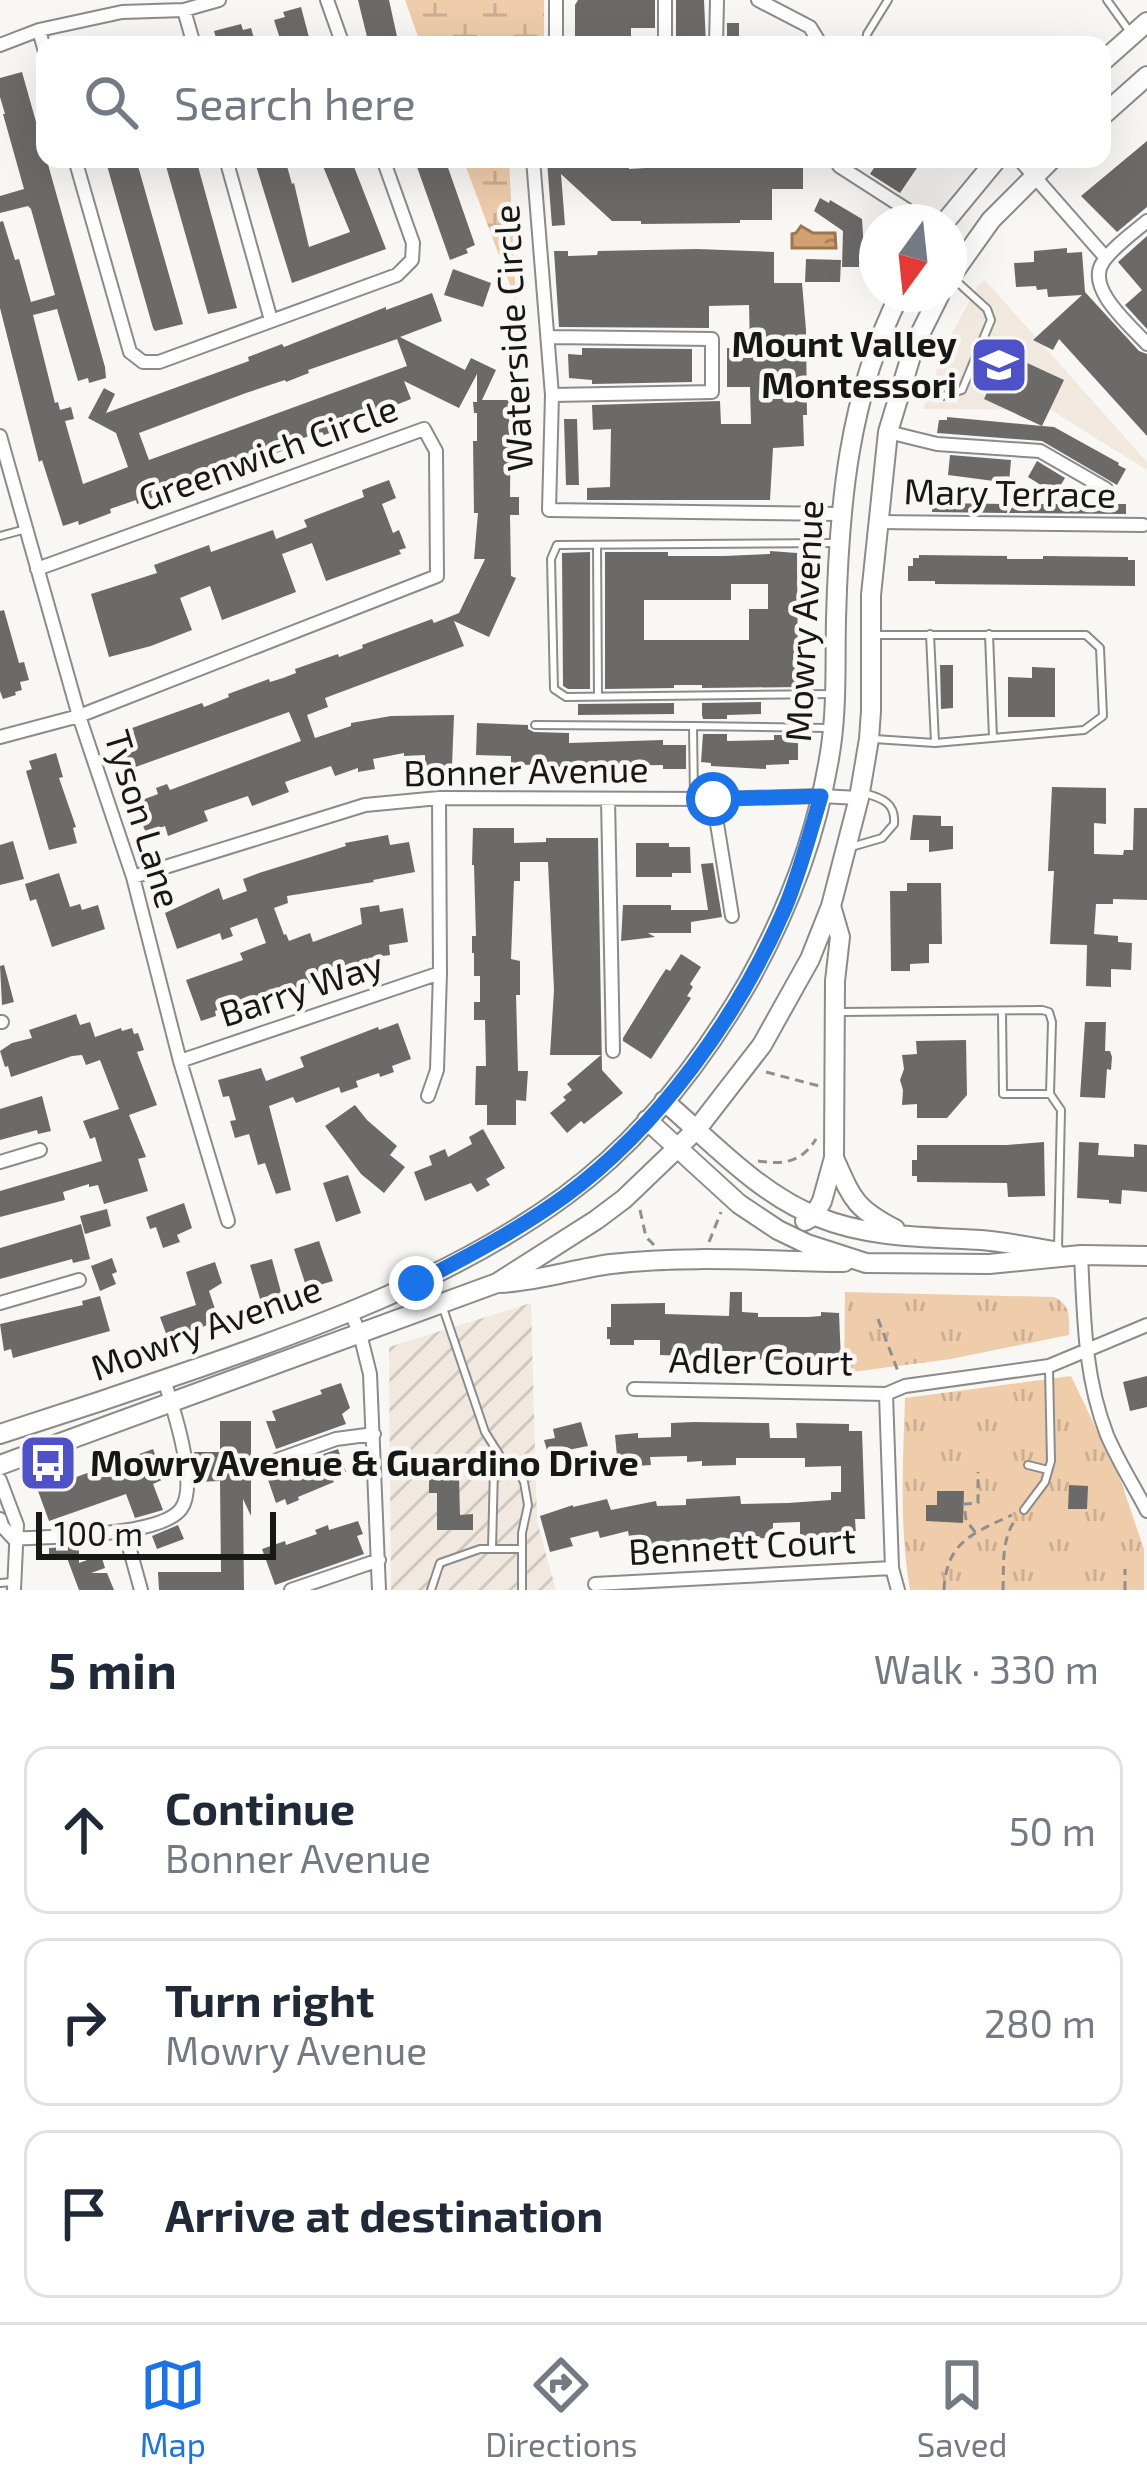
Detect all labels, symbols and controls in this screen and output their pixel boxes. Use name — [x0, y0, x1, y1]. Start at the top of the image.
search box — [36, 36, 1111, 168]
icon: search — [78, 69, 144, 135]
text: Search here — [174, 75, 416, 129]
street label: Waterside Circle — [483, 204, 540, 473]
north arrow — [859, 204, 967, 312]
place label: Mount Valley Montessori — [731, 321, 958, 405]
school or university icon: Mount Valley Montessori — [968, 334, 1030, 396]
street label: Greenwich Circle — [132, 385, 403, 518]
street label: Mary Terrace — [903, 468, 1117, 515]
street label: Mowry Avenue — [775, 499, 830, 743]
street label: Tyson Lane — [97, 724, 192, 913]
street label: Bonner Avenue — [403, 746, 649, 793]
route start — [686, 772, 740, 826]
street label: Barry Way — [213, 941, 388, 1034]
route end — [389, 1256, 443, 1310]
street label: Mowry Avenue — [84, 1265, 327, 1388]
street label: Adler Court — [668, 1336, 854, 1383]
bus stop icon: Mowry Avenue & Guardino Drive — [17, 1432, 79, 1494]
place label: Mowry Avenue & Guardino Drive — [90, 1440, 639, 1484]
scale bar — [36, 1506, 276, 1559]
text: 100 m — [54, 1513, 143, 1553]
street label: Bennett Court — [627, 1517, 857, 1572]
text: 5 min — [48, 1638, 177, 1699]
text: Walk · 330 m — [874, 1645, 1099, 1692]
text: Continue — [165, 1780, 355, 1834]
icon: ahead — [51, 1797, 117, 1863]
text: 50 m — [1009, 1807, 1096, 1854]
text: Bonner Avenue — [165, 1834, 431, 1881]
text: Turn right — [165, 1972, 374, 2026]
icon: right — [51, 1989, 117, 2055]
text: 280 m — [984, 1999, 1096, 2046]
text: Mowry Avenue — [165, 2026, 427, 2073]
icon: arrive — [51, 2181, 117, 2247]
text: Arrive at destination — [165, 2187, 603, 2241]
tab: Map — [140, 2352, 206, 2464]
tab: Directions — [485, 2352, 637, 2464]
tab: Saved — [917, 2352, 1007, 2464]

